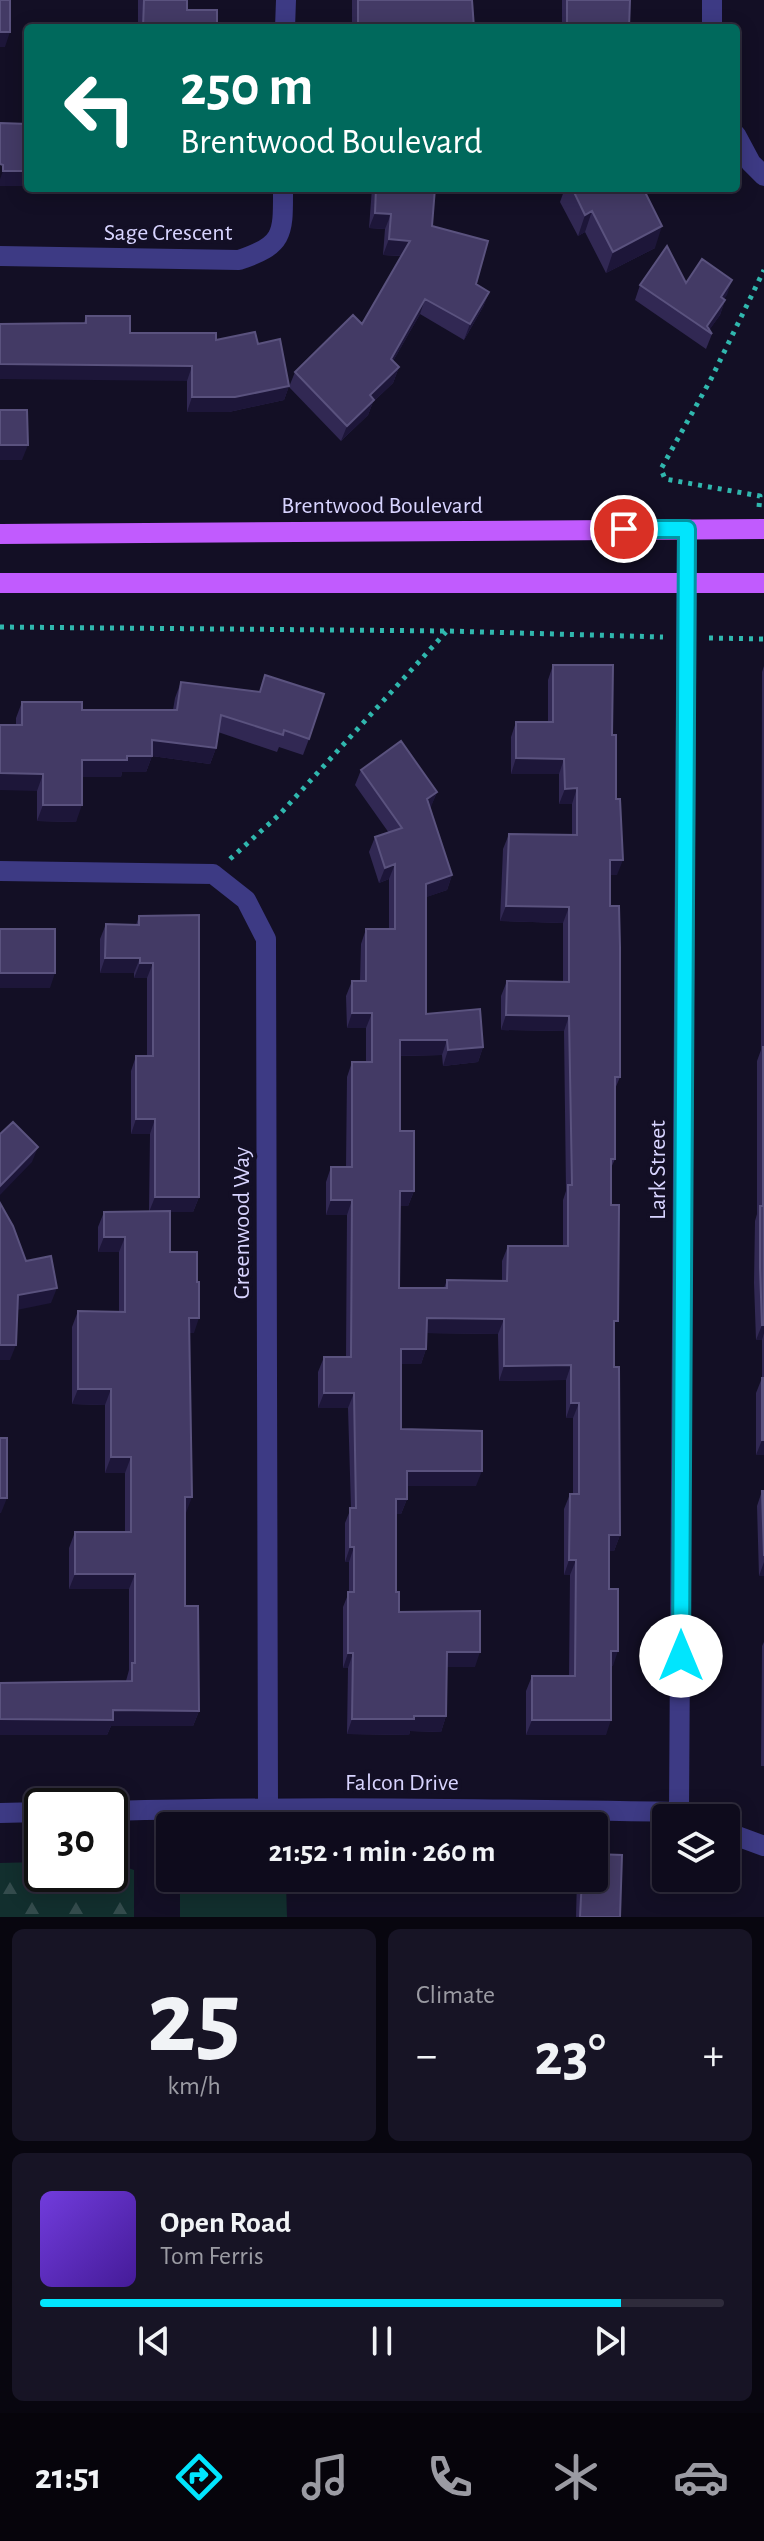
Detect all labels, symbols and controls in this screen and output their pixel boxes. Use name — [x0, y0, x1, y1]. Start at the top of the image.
icon: left — [48, 56, 152, 160]
text: 250 m — [180, 59, 313, 115]
text: Brentwood Boulevard — [180, 124, 483, 160]
street label: Sage Crescent — [104, 221, 233, 245]
street label: Brentwood Boulevard — [281, 494, 483, 518]
pin — [590, 495, 658, 563]
icon: arrive — [602, 507, 646, 551]
street label: Lark Street — [646, 1120, 670, 1220]
street label: Greenwood Way — [230, 1147, 254, 1299]
position arrow — [639, 1614, 723, 1698]
street label: Falcon Drive — [345, 1771, 459, 1795]
speed limit sign: 30 — [24, 1788, 128, 1892]
map controls — [652, 1804, 740, 1892]
button: layers — [652, 1804, 740, 1892]
text: 21:52 · 1 min · 260 m — [269, 1837, 495, 1867]
text: 25 — [147, 1967, 241, 2071]
text: Climate — [416, 1982, 495, 2008]
text: 23° — [534, 2026, 606, 2086]
text: − — [416, 2034, 437, 2078]
text: + — [703, 2034, 724, 2078]
text: km/h — [167, 2073, 221, 2099]
text: Open Road — [160, 2208, 291, 2238]
text: Tom Ferris — [160, 2243, 264, 2269]
icon: previous — [132, 2319, 176, 2363]
icon: pause — [360, 2319, 404, 2363]
icon: next — [588, 2319, 632, 2363]
icon: directions — [171, 2449, 227, 2505]
icon: music — [297, 2449, 353, 2505]
icon: phone — [422, 2449, 478, 2505]
icon: climate — [548, 2449, 604, 2505]
icon: car — [673, 2449, 729, 2505]
text: 21:51 — [35, 2459, 101, 2495]

